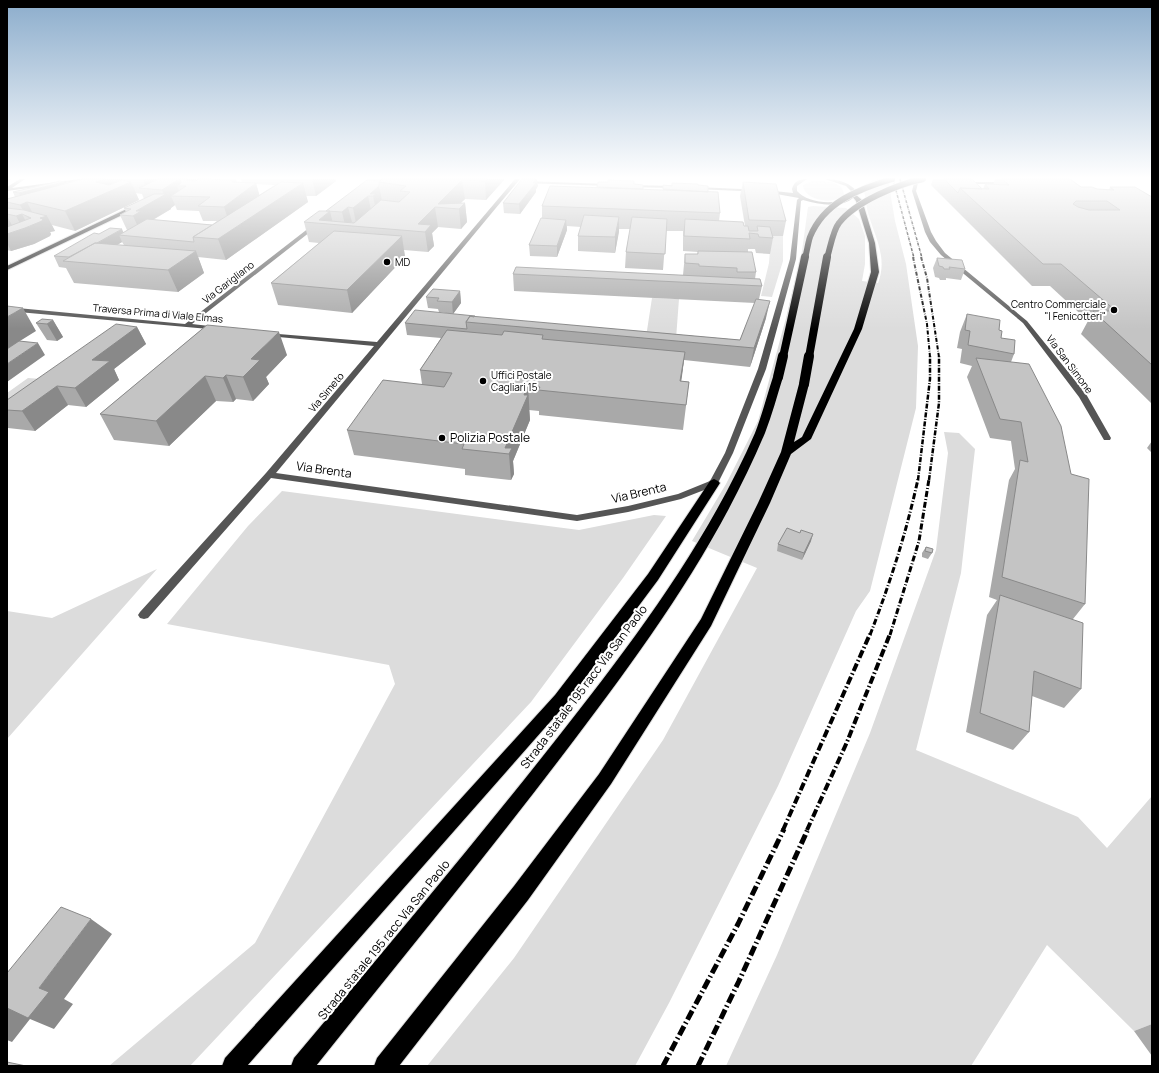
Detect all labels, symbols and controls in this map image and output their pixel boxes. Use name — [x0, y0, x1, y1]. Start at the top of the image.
place label: MD — [395, 255, 410, 269]
street label: Via Garigliano — [199, 257, 257, 307]
marker: MD — [382, 257, 392, 267]
place label: Centro Commerciale "I Fenicotteri" — [1011, 297, 1106, 323]
street label: Traversa Prima di Viale Elmas — [92, 300, 224, 326]
marker: Centro Commerciale "I Fenicotteri" — [1109, 305, 1119, 315]
street label: Via San Simone — [1043, 332, 1097, 396]
place label: Uffici Postale Cagliari 15 — [491, 368, 552, 394]
street label: Via Simeto — [305, 369, 347, 415]
marker: Uffici Postale Cagliari 15 — [478, 376, 488, 386]
place label: Polizia Postale — [450, 429, 530, 446]
marker: Polizia Postale — [437, 433, 447, 443]
street label: Via Brenta — [295, 457, 353, 482]
street label: Via Brenta — [610, 478, 668, 507]
street label: Strada statale 195 racc Via San Paolo — [516, 601, 651, 772]
street label: Strada statale 195 racc Via San Paolo — [314, 856, 454, 1023]

